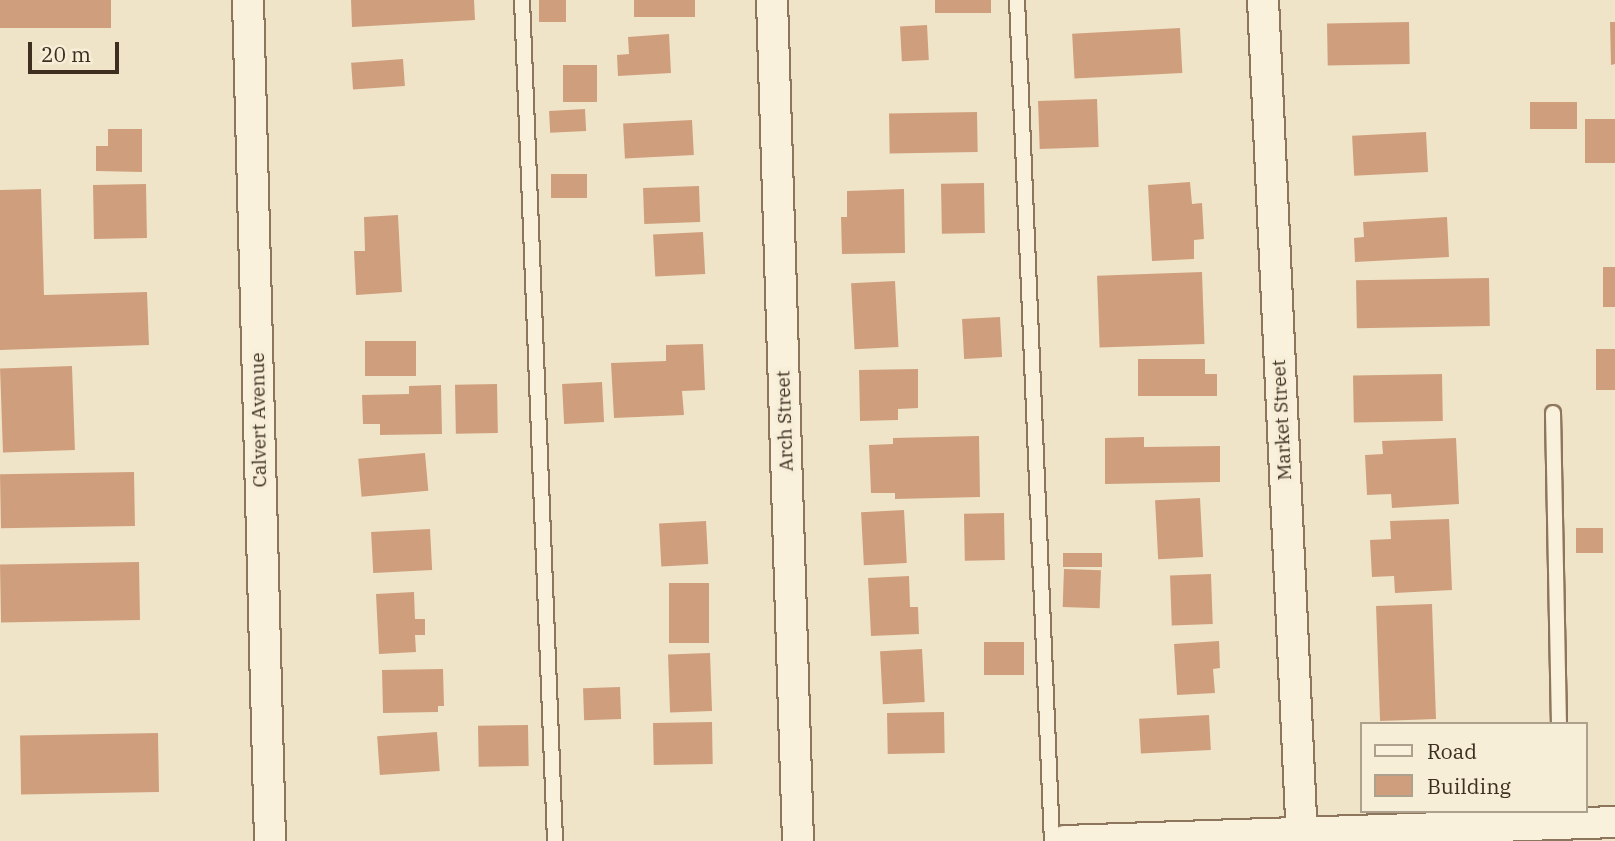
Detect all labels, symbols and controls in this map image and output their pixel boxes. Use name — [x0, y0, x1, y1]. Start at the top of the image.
scale bar — [32, 28, 122, 72]
text: 20 m — [41, 40, 91, 68]
street label: Calvert Avenue — [246, 352, 272, 488]
street label: Market Street — [1267, 359, 1297, 481]
street label: Arch Street — [772, 370, 798, 472]
legend — [1360, 722, 1587, 813]
text: Road — [1427, 737, 1477, 765]
text: Building — [1427, 772, 1511, 800]

